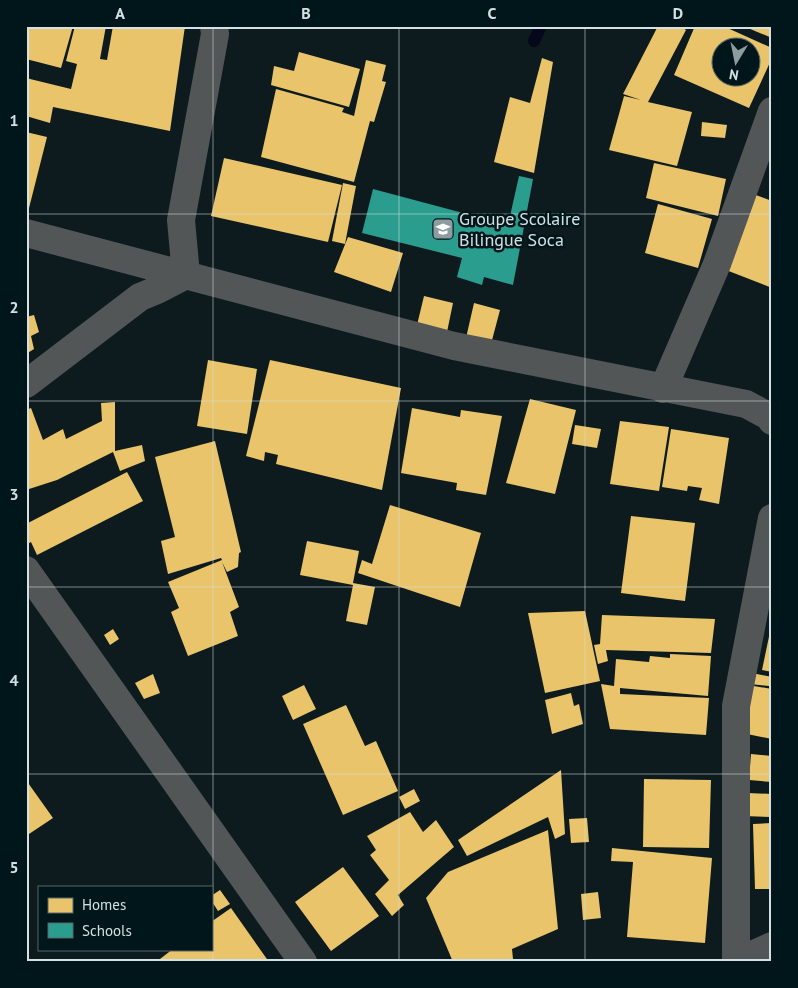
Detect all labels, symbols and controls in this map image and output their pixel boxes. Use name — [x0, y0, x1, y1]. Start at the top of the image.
text: A — [115, 3, 125, 23]
text: B — [301, 3, 311, 23]
text: C — [488, 3, 497, 23]
text: D — [673, 3, 683, 23]
north arrow — [710, 38, 760, 88]
text: N — [728, 65, 740, 84]
text: 1 — [9, 110, 19, 130]
place label: Groupe Scolaire Bilingue Soca — [459, 207, 580, 251]
school or university icon: Groupe Scolaire Bilingue Soca — [431, 217, 455, 241]
text: 2 — [9, 297, 19, 317]
text: 3 — [9, 484, 19, 504]
text: 4 — [9, 670, 19, 690]
text: 5 — [9, 857, 19, 877]
legend — [38, 886, 212, 950]
text: Homes — [82, 895, 126, 914]
text: Schools — [82, 921, 132, 940]

